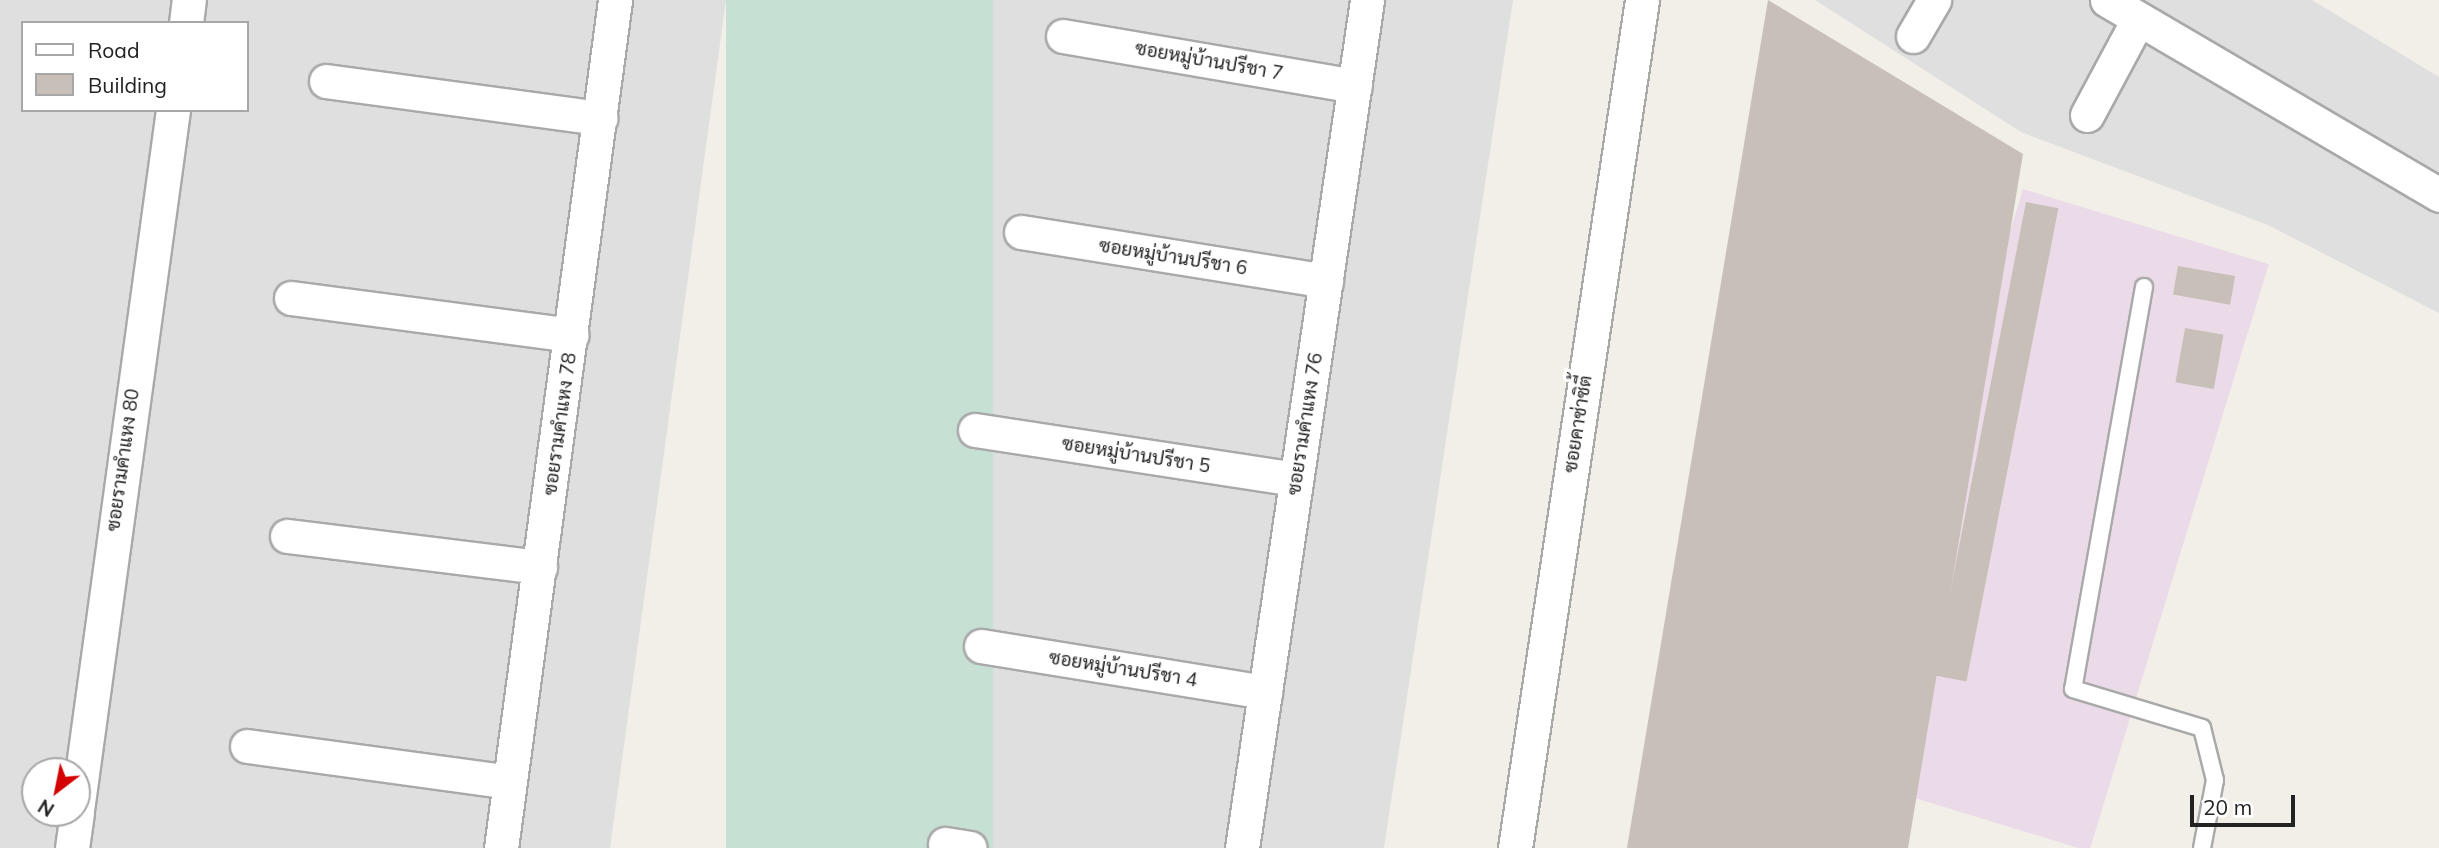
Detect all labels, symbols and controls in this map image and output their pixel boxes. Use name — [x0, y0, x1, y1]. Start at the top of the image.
legend — [21, 21, 248, 112]
text: Road — [88, 37, 139, 63]
street label: ซอยหมู่บ้านปรีชา 7 — [1133, 37, 1285, 85]
text: Building — [88, 72, 167, 98]
street label: ซอยหมู่บ้านปรีชา 6 — [1097, 234, 1249, 280]
street label: ซอยรามคำแหง 78 — [539, 351, 581, 497]
street label: ซอยรามคำแหง 76 — [1282, 351, 1328, 497]
street label: ซอยคาซ่าซิตี้ — [1559, 374, 1597, 474]
street label: ซอยรามคำแหง 80 — [102, 387, 144, 533]
street label: ซอยหมู่บ้านปรีชา 5 — [1060, 432, 1212, 478]
street label: ซอยหมู่บ้านปรีชา 4 — [1047, 646, 1199, 692]
north arrow — [21, 757, 91, 827]
scale bar — [2194, 782, 2299, 826]
text: N — [33, 794, 58, 822]
text: 20 m — [2203, 794, 2252, 820]

